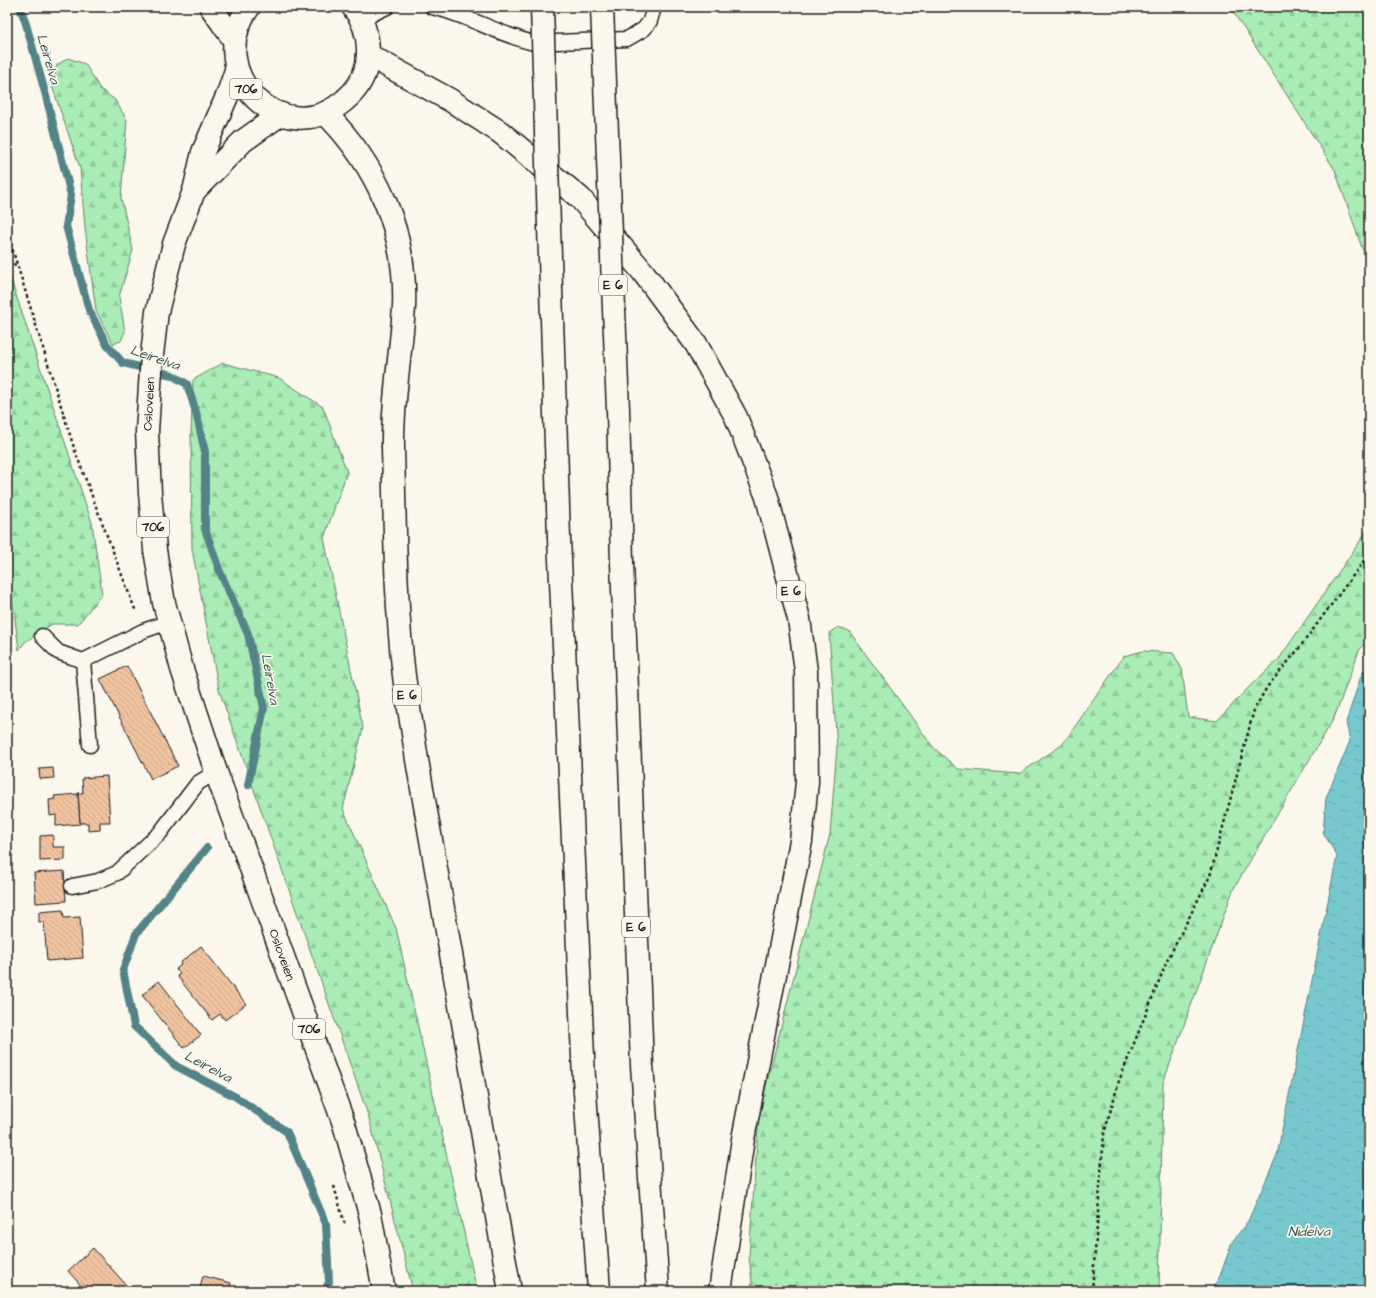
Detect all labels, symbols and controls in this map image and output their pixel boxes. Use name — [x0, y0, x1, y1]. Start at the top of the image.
water label: Leirelva — [31, 32, 65, 87]
road number: 706 — [230, 79, 262, 99]
road number: E 6 — [599, 275, 627, 295]
water label: Leirelva — [128, 340, 183, 376]
street label: Osloveien — [139, 376, 159, 431]
road number: 706 — [137, 517, 169, 537]
road number: E 6 — [777, 581, 805, 601]
water label: Leirelva — [256, 652, 284, 707]
road number: E 6 — [393, 685, 421, 705]
road number: E 6 — [622, 917, 650, 937]
street label: Osloveien — [264, 927, 300, 984]
road number: 706 — [293, 1019, 325, 1039]
water label: Leirelva — [181, 1046, 236, 1088]
water label: Nidelva — [1288, 1222, 1331, 1242]

